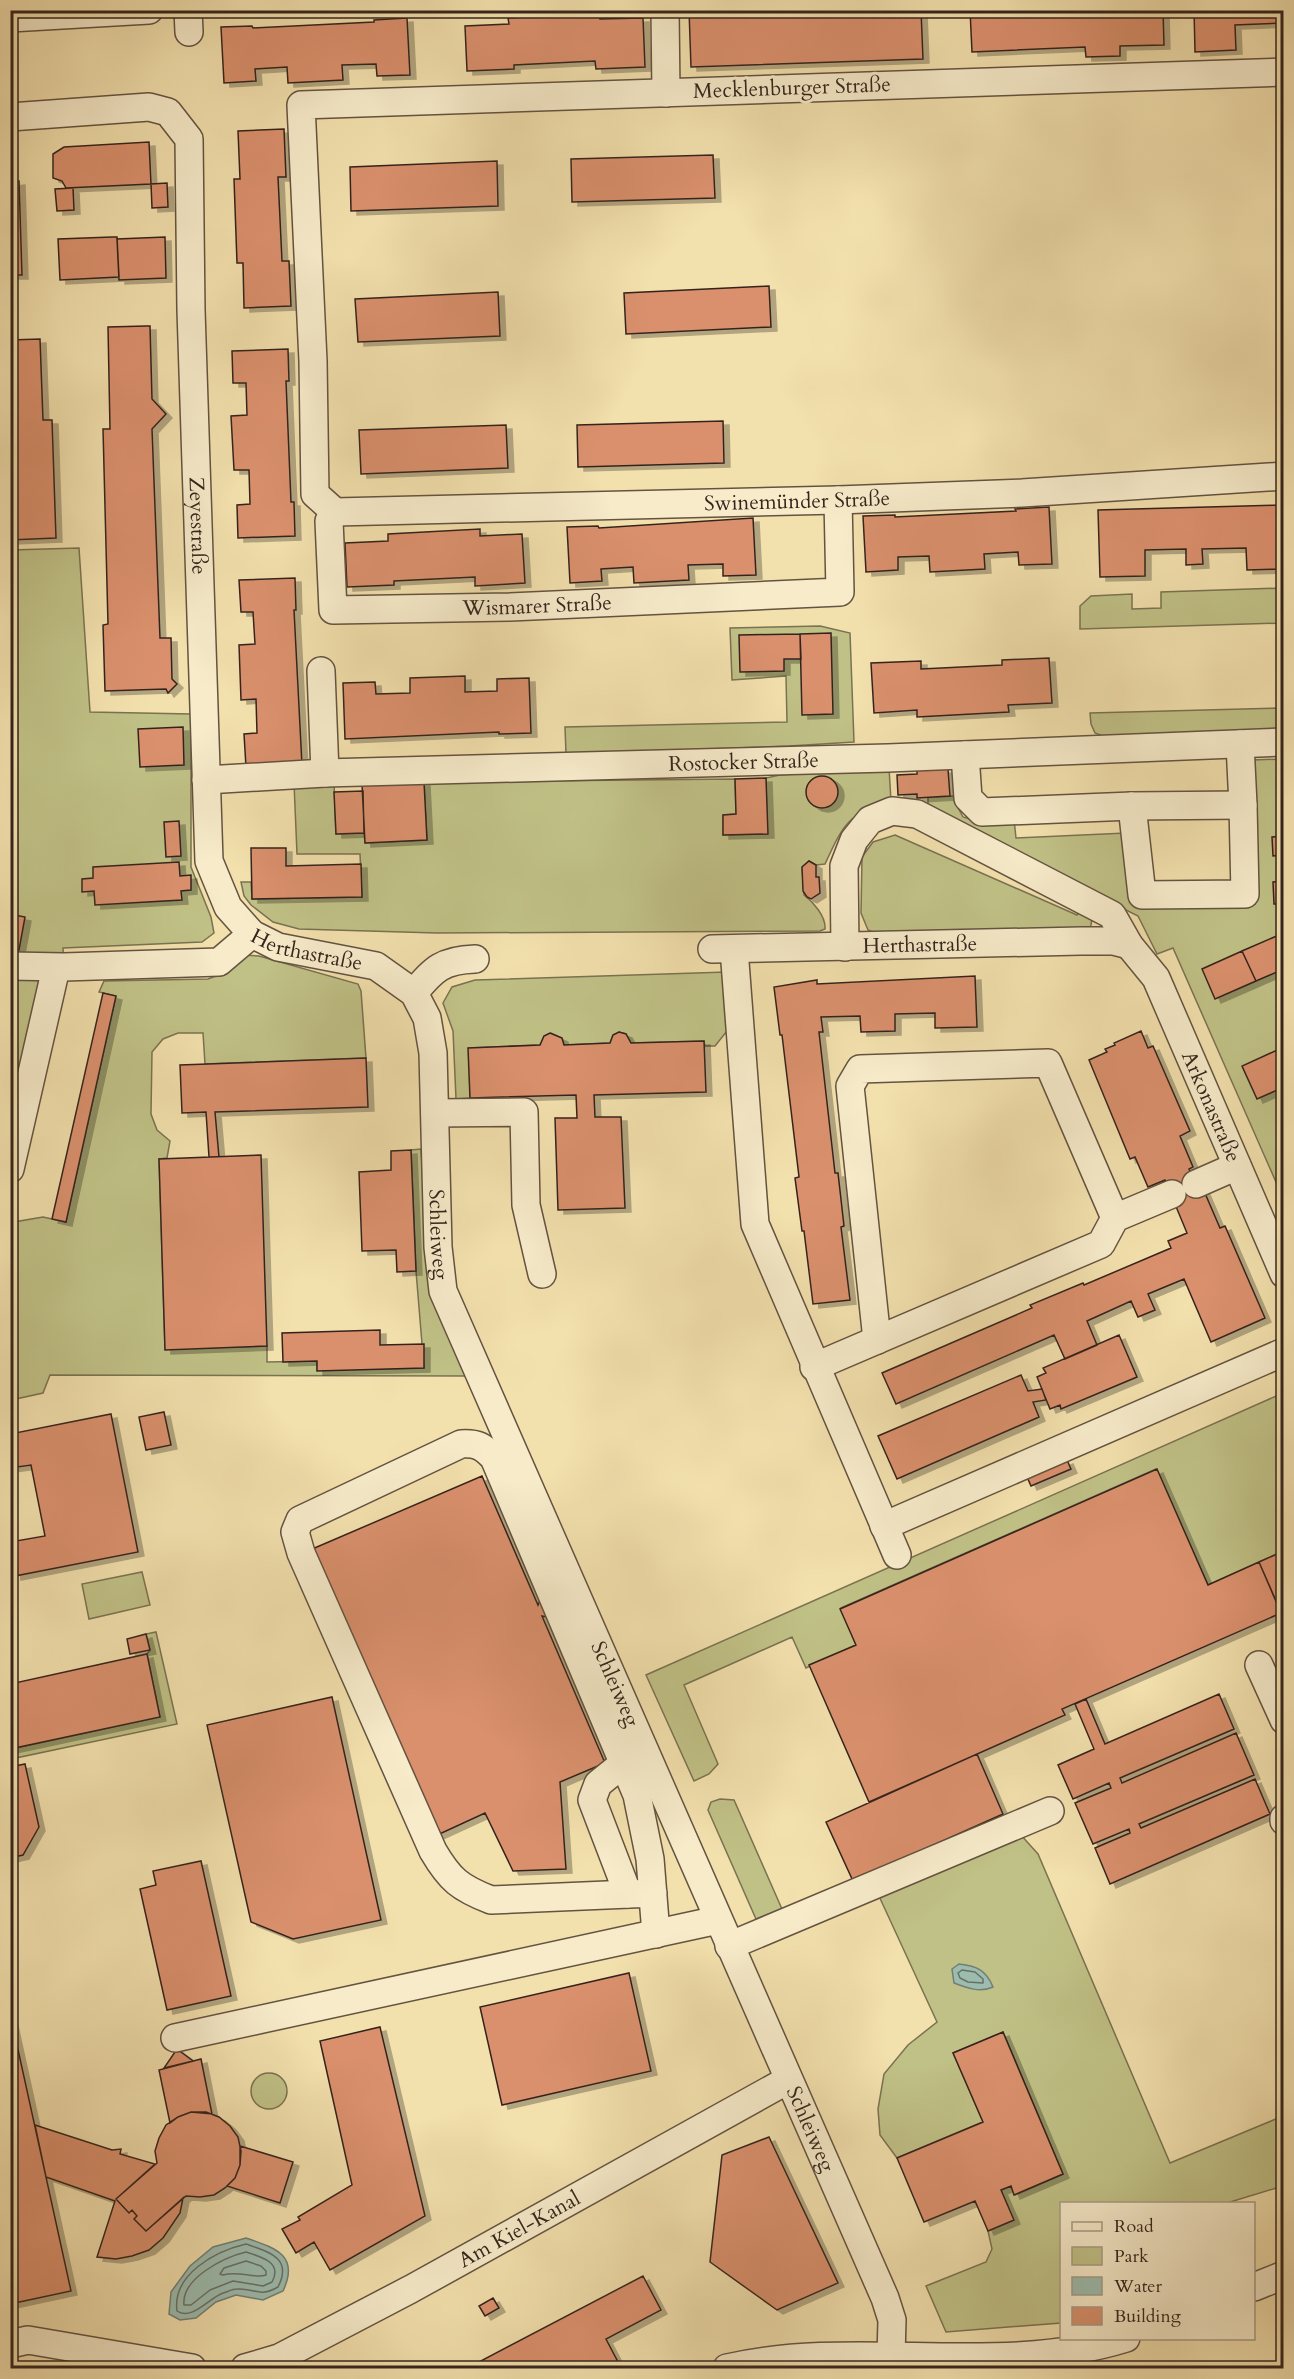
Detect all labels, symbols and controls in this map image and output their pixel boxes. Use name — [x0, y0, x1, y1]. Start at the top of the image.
street label: Mecklenburger Straße — [693, 70, 891, 106]
street label: Zeyestraße — [182, 476, 214, 575]
street label: Swinemünder Straße — [704, 484, 891, 518]
street label: Wismarer Straße — [461, 588, 612, 622]
street label: Rostocker Straße — [668, 745, 819, 778]
street label: Herthastraße — [246, 921, 365, 978]
street label: Herthastraße — [862, 929, 978, 960]
street label: Arkonastraße — [1175, 1046, 1248, 1167]
street label: Schleiweg — [422, 1189, 456, 1281]
street label: Schleiweg — [584, 1637, 647, 1731]
street label: Schleiweg — [779, 2082, 842, 2176]
street label: Am Kiel-Kanal — [453, 2184, 585, 2275]
legend — [1060, 2202, 1255, 2340]
text: Road — [1114, 2214, 1154, 2239]
text: Park — [1114, 2244, 1149, 2269]
text: Water — [1113, 2274, 1163, 2299]
text: Building — [1114, 2304, 1182, 2329]

